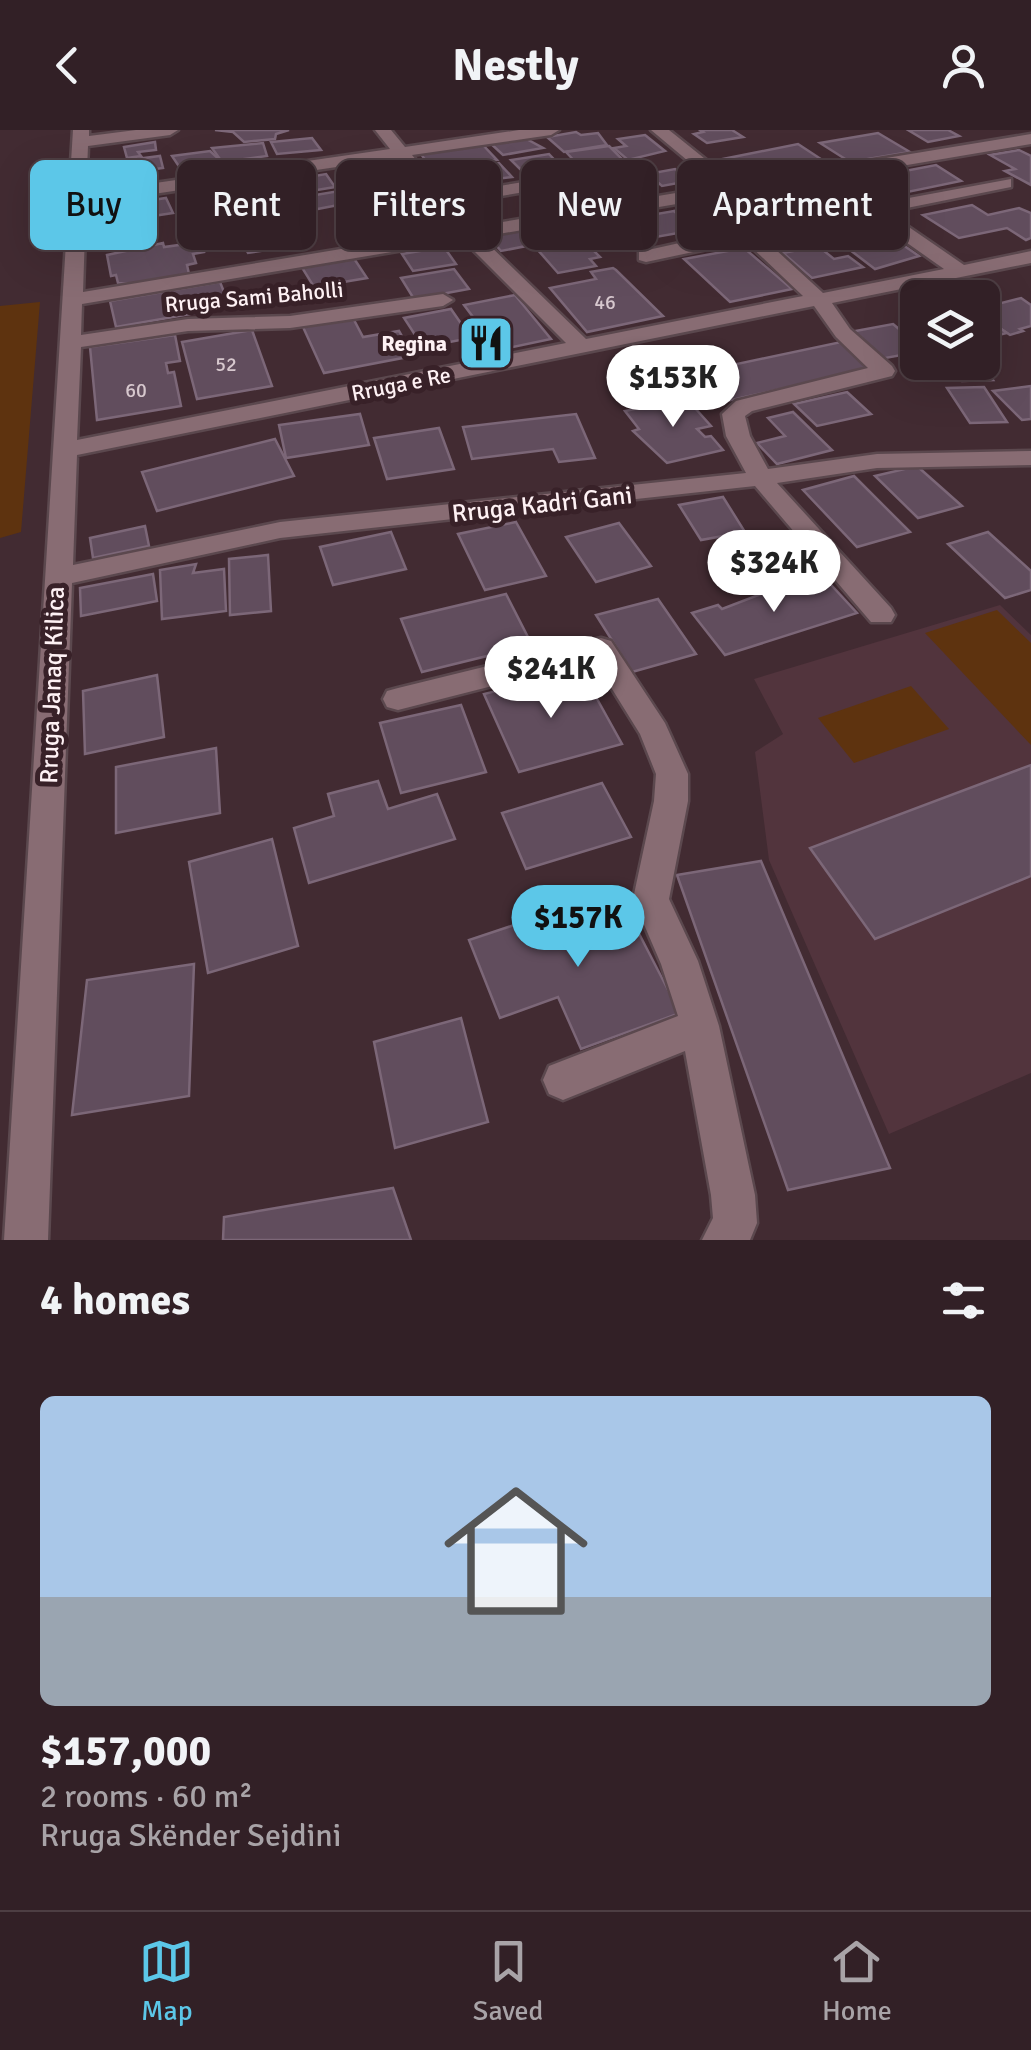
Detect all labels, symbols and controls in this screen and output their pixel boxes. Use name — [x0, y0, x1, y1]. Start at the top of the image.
icon: back — [40, 38, 95, 93]
text: Nestly — [452, 38, 579, 93]
icon: person — [936, 38, 991, 93]
chip: Buy — [30, 160, 157, 250]
chip: Rent — [177, 160, 316, 250]
chip: Filters — [336, 160, 501, 250]
chip: New — [521, 160, 657, 250]
chip: Apartment — [677, 160, 908, 250]
street label: Rruga Sami Baholli — [164, 276, 344, 318]
map controls — [900, 280, 1000, 380]
button: layers — [900, 280, 1000, 380]
house number: 46 — [594, 290, 616, 315]
restaurant icon: Regina — [456, 313, 516, 373]
place label: Regina — [381, 330, 447, 357]
pin: $153K — [603, 345, 743, 430]
house number: 52 — [215, 352, 237, 377]
text: $153K — [629, 358, 717, 397]
street label: Rruga e Re — [349, 361, 453, 407]
house number: 60 — [125, 378, 147, 403]
street label: Rruga Kadri Gani — [450, 479, 634, 529]
pin: $324K — [704, 530, 844, 615]
text: $324K — [730, 543, 818, 582]
street label: Rruga Janaq Kilica — [33, 586, 71, 784]
pin: $241K — [481, 636, 621, 721]
text: $241K — [507, 649, 595, 688]
pin: $157K — [508, 885, 648, 970]
text: $157K — [534, 898, 622, 937]
icon: filters — [936, 1273, 991, 1328]
text: 4 homes — [40, 1275, 190, 1326]
icon: home — [426, 1461, 606, 1641]
text: $157,000 — [40, 1726, 211, 1777]
text: 2 rooms · 60 m² — [40, 1777, 253, 1816]
text: Rruga Skënder Sejdini — [40, 1816, 341, 1855]
tab: Map — [139, 1934, 194, 2028]
tab: Saved — [473, 1934, 543, 2028]
tab: Home — [822, 1934, 892, 2028]

